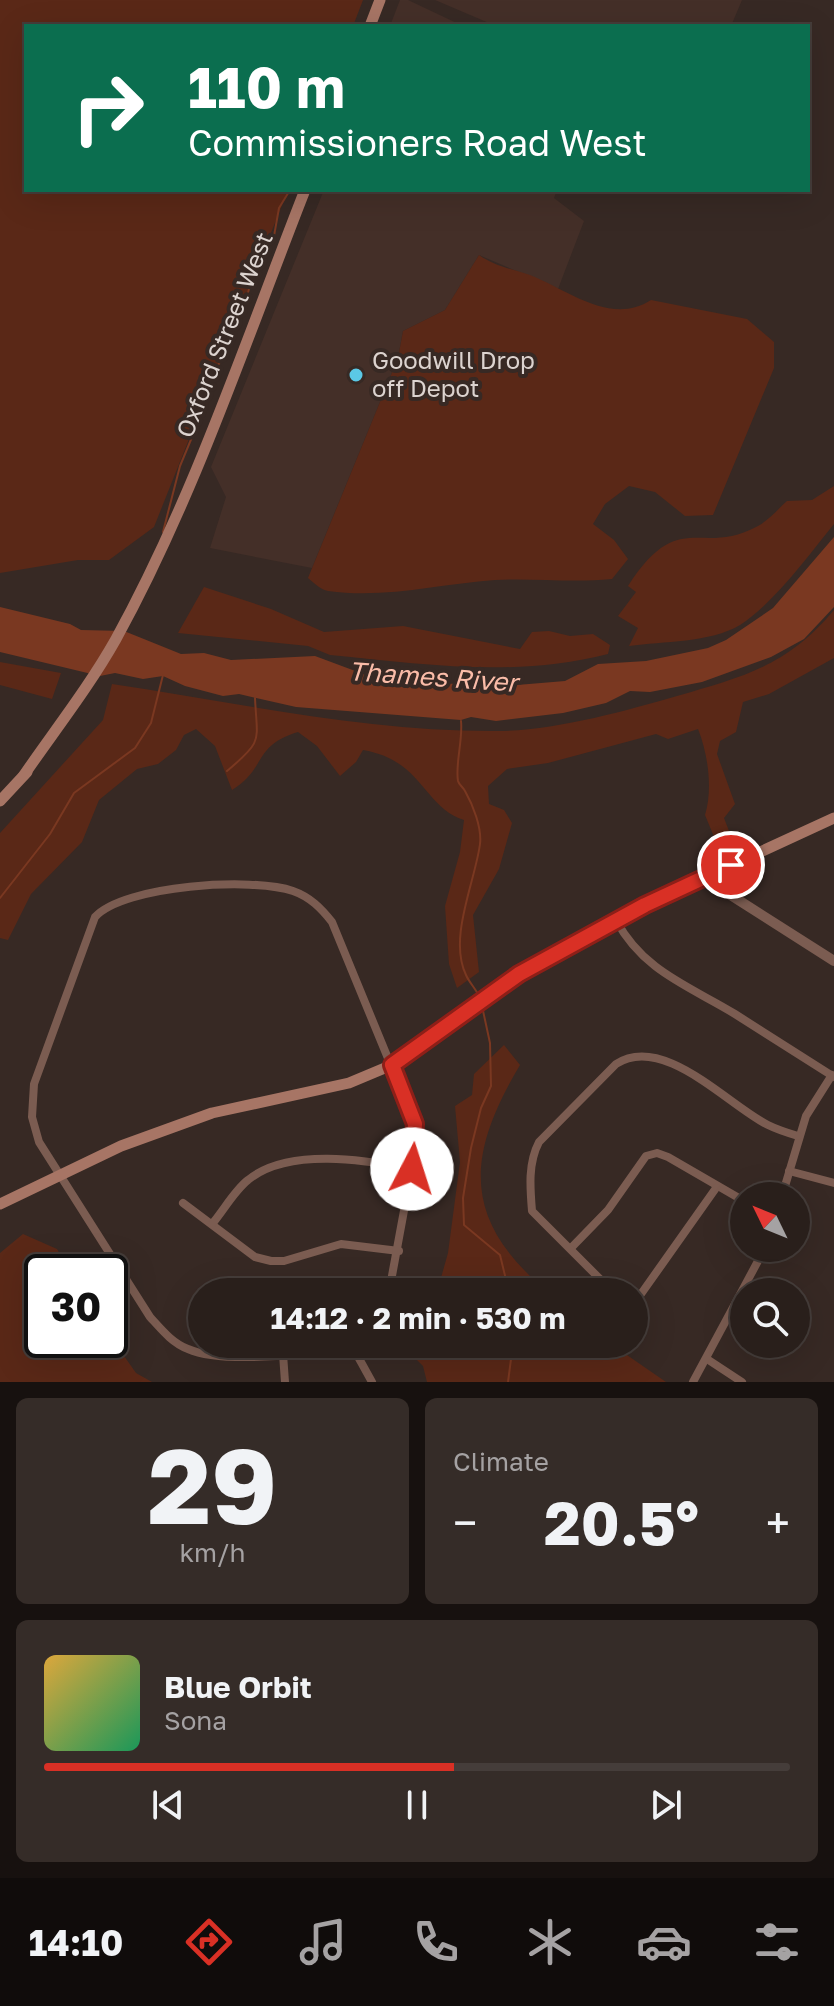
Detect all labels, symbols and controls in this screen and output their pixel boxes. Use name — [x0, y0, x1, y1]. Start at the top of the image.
text: 110 m — [188, 53, 345, 120]
icon: right — [56, 56, 160, 160]
text: Commissioners Road West — [188, 121, 647, 164]
street label: Oxford Street West — [169, 228, 278, 441]
place label: Goodwill Drop off Depot — [372, 345, 535, 402]
marker: Goodwill Drop off Depot — [347, 366, 365, 384]
water label: Thames River — [348, 655, 522, 698]
pin — [697, 831, 765, 899]
icon: arrive — [709, 843, 753, 887]
position arrow — [370, 1127, 454, 1211]
north arrow — [730, 1182, 810, 1262]
map controls — [730, 1182, 810, 1358]
speed limit sign: 30 — [24, 1254, 128, 1358]
button: search — [730, 1278, 810, 1358]
text: 14:12 · 2 min · 530 m — [270, 1300, 566, 1336]
text: 29 — [148, 1422, 277, 1547]
text: Climate — [453, 1446, 549, 1477]
text: 20.5° — [544, 1486, 699, 1558]
text: − — [453, 1496, 477, 1549]
text: + — [766, 1496, 790, 1549]
text: km/h — [179, 1537, 246, 1568]
text: Blue Orbit — [164, 1669, 312, 1705]
text: Sona — [164, 1705, 227, 1736]
icon: previous — [146, 1783, 190, 1827]
icon: pause — [395, 1783, 439, 1827]
icon: next — [644, 1783, 688, 1827]
icon: directions — [181, 1914, 237, 1970]
icon: music — [295, 1914, 351, 1970]
icon: phone — [408, 1914, 464, 1970]
icon: climate — [522, 1914, 578, 1970]
icon: car — [636, 1914, 692, 1970]
icon: filters — [749, 1914, 805, 1970]
text: 14:10 — [29, 1921, 123, 1964]

